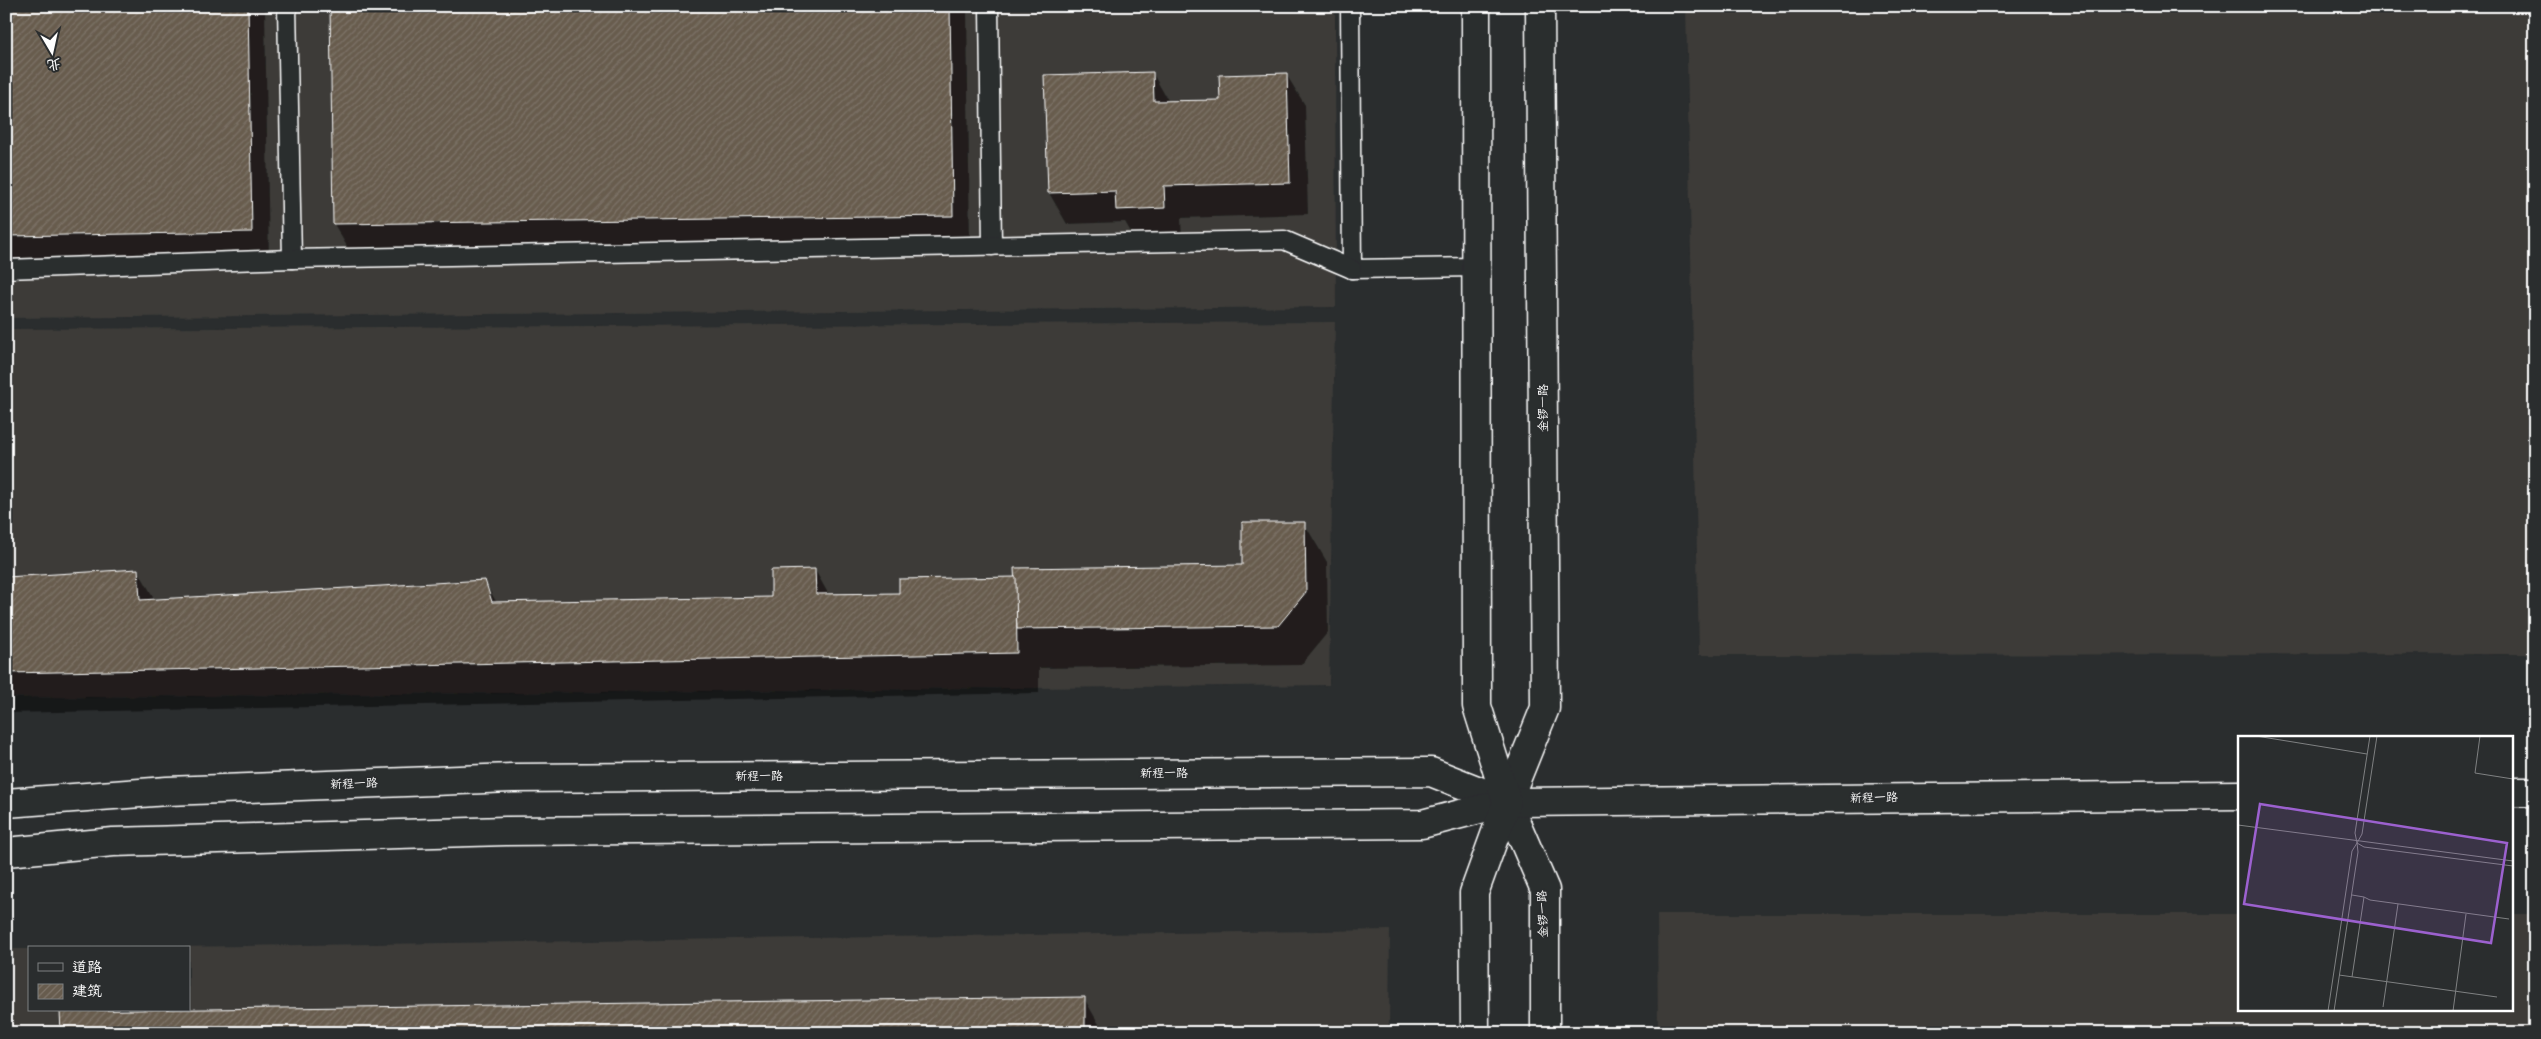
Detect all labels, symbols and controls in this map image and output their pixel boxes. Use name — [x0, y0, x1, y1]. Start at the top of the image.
north arrow — [28, 28, 78, 78]
text: 北 — [46, 55, 62, 74]
street label: 金锣一路 — [1536, 384, 1551, 432]
inset map — [2238, 736, 2514, 1012]
street label: 新程一路 — [1140, 766, 1188, 781]
street label: 新程一路 — [735, 769, 783, 784]
street label: 新程一路 — [330, 776, 378, 792]
street label: 新程一路 — [1850, 790, 1898, 806]
street label: 金锣一路 — [1535, 890, 1551, 938]
legend — [28, 946, 190, 1012]
text: 道路 — [72, 958, 102, 977]
text: 建筑 — [72, 982, 102, 1001]

